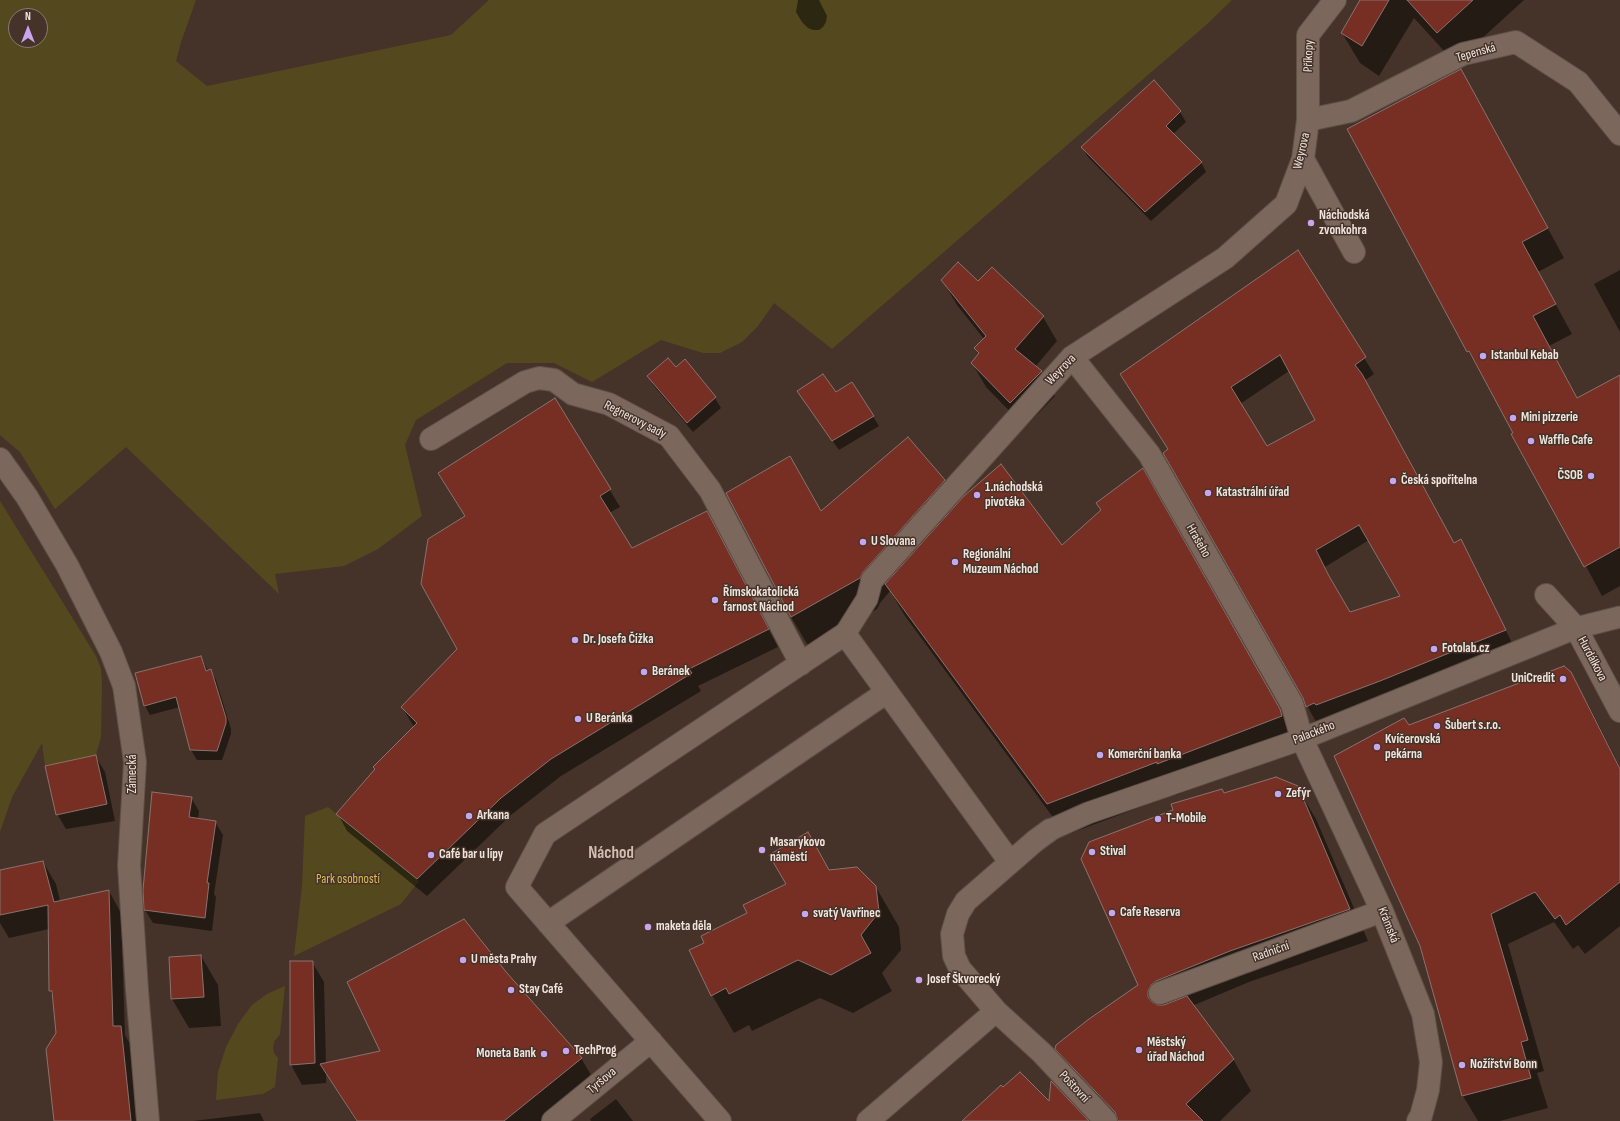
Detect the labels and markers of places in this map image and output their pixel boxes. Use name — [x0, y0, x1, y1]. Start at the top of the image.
place label: Náchodská zvonkohra — [1319, 208, 1370, 239]
marker: Náchodská zvonkohra — [1306, 218, 1316, 228]
place label: Istanbul Kebab — [1491, 348, 1559, 364]
marker: Istanbul Kebab — [1478, 351, 1488, 361]
place label: Mini pizzerie — [1521, 410, 1578, 426]
marker: Mini pizzerie — [1508, 413, 1518, 423]
place label: Waffle Cafe — [1539, 433, 1593, 449]
marker: Waffle Cafe — [1526, 436, 1536, 446]
place label: ČSOB — [1558, 468, 1583, 484]
marker: ČSOB — [1586, 471, 1596, 481]
place label: Česká spořitelna — [1401, 473, 1477, 489]
marker: Česká spořitelna — [1388, 476, 1398, 486]
place label: 1.náchodská pivotéka — [985, 480, 1043, 511]
place label: Katastrální úřad — [1216, 485, 1289, 501]
marker: Katastrální úřad — [1203, 488, 1213, 498]
marker: 1.náchodská pivotéka — [972, 490, 982, 500]
place label: U Slovana — [871, 534, 916, 550]
marker: U Slovana — [858, 537, 868, 547]
place label: Regionální Muzeum Náchod — [963, 547, 1038, 578]
marker: Regionální Muzeum Náchod — [950, 557, 960, 567]
place label: Římskokatolická farnost Náchod — [723, 585, 799, 616]
marker: Římskokatolická farnost Náchod — [710, 595, 720, 605]
place label: Dr. Josefa Čížka — [583, 632, 653, 648]
marker: Dr. Josefa Čížka — [570, 635, 580, 645]
place label: Fotolab.cz — [1442, 641, 1489, 657]
marker: Fotolab.cz — [1429, 644, 1439, 654]
place label: Beránek — [652, 664, 690, 680]
marker: Beránek — [639, 667, 649, 677]
place label: UniCredit — [1511, 671, 1555, 687]
marker: UniCredit — [1558, 674, 1568, 684]
place label: U Beránka — [586, 711, 632, 727]
marker: U Beránka — [573, 714, 583, 724]
place label: Šubert s.r.o. — [1445, 718, 1501, 734]
marker: Šubert s.r.o. — [1432, 721, 1442, 731]
place label: Kvíčerovská pekárna — [1385, 732, 1441, 763]
marker: Kvíčerovská pekárna — [1372, 742, 1382, 752]
place label: Komerční banka — [1108, 747, 1181, 763]
marker: Komerční banka — [1095, 750, 1105, 760]
place label: Zefýr — [1286, 786, 1311, 802]
marker: Zefýr — [1273, 789, 1283, 799]
place label: Arkana — [477, 808, 509, 824]
marker: Arkana — [464, 811, 474, 821]
place label: T-Mobile — [1166, 811, 1206, 827]
marker: T-Mobile — [1153, 814, 1163, 824]
place label: Masarykovo náměstí — [770, 835, 825, 866]
place label: Stival — [1100, 844, 1126, 860]
marker: Masarykovo náměstí — [757, 845, 767, 855]
place label: Café bar u lípy — [439, 847, 503, 863]
marker: Stival — [1087, 847, 1097, 857]
marker: Café bar u lípy — [426, 850, 436, 860]
place label: Cafe Reserva — [1120, 905, 1180, 921]
place label: svatý Vavřinec — [813, 906, 880, 922]
marker: Cafe Reserva — [1107, 908, 1117, 918]
marker: svatý Vavřinec — [800, 909, 810, 919]
place label: maketa děla — [656, 919, 712, 935]
marker: maketa děla — [643, 922, 653, 932]
place label: U města Prahy — [471, 952, 537, 968]
marker: U města Prahy — [458, 955, 468, 965]
place label: Josef Škvorecký — [927, 972, 1000, 988]
marker: Josef Škvorecký — [914, 975, 924, 985]
place label: Stay Café — [519, 982, 563, 998]
marker: Stay Café — [506, 985, 516, 995]
place label: Městský úřad Náchod — [1147, 1035, 1204, 1066]
place label: TechProg — [574, 1043, 617, 1059]
marker: Městský úřad Náchod — [1134, 1045, 1144, 1055]
place label: Moneta Bank — [476, 1046, 536, 1062]
marker: TechProg — [561, 1046, 571, 1056]
marker: Moneta Bank — [539, 1049, 549, 1059]
place label: Nožířství Bonn — [1470, 1057, 1537, 1073]
marker: Nožířství Bonn — [1457, 1060, 1467, 1070]

